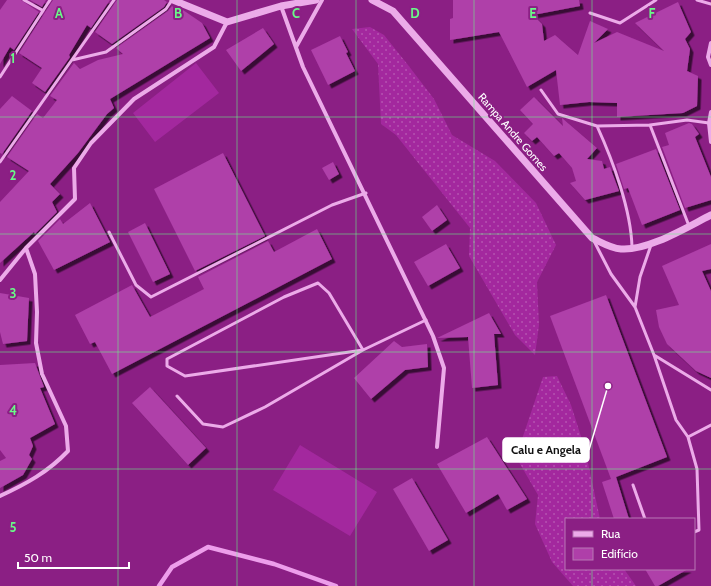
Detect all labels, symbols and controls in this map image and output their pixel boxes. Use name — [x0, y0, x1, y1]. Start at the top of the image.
text: A — [55, 5, 64, 21]
text: B — [174, 5, 182, 21]
text: C — [292, 5, 300, 21]
text: D — [410, 5, 420, 21]
text: E — [529, 5, 537, 21]
text: F — [649, 5, 656, 21]
text: 1 — [11, 50, 15, 66]
street label: Rampa Andre Gomes — [475, 90, 551, 174]
text: 2 — [10, 167, 17, 183]
text: 3 — [9, 285, 17, 301]
text: 4 — [9, 402, 17, 418]
callout: Calu e Angela — [503, 438, 589, 462]
text: Calu e Angela — [511, 442, 581, 457]
legend — [565, 518, 695, 570]
text: 5 — [10, 519, 17, 535]
text: Rua — [601, 526, 620, 541]
scale bar — [18, 544, 129, 570]
text: Edifício — [601, 546, 638, 561]
text: 50 m — [24, 550, 52, 565]

